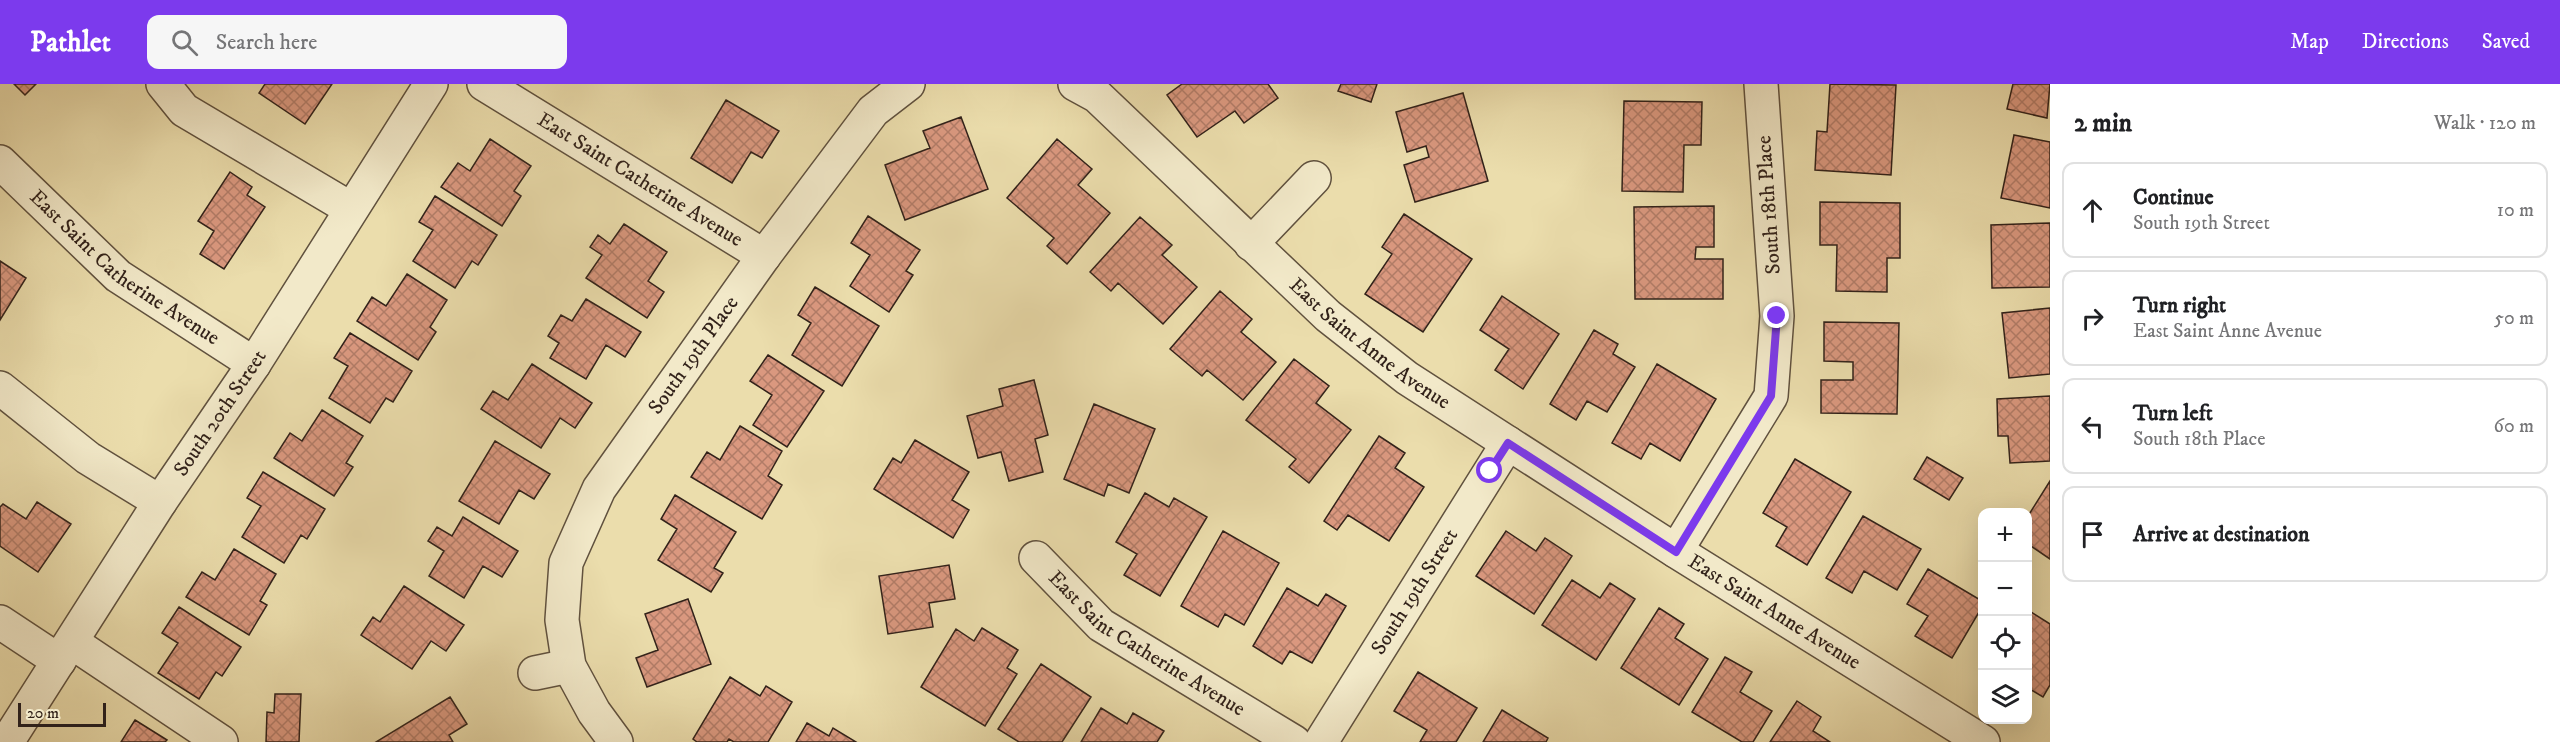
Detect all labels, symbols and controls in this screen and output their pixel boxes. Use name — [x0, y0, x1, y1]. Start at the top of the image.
search box — [147, 15, 567, 69]
text: Pathlet — [30, 25, 111, 60]
icon: search — [168, 26, 201, 59]
text: Search here — [216, 29, 317, 56]
text: Map — [2290, 29, 2329, 55]
text: Directions — [2362, 29, 2449, 55]
text: Saved — [2482, 29, 2530, 55]
street label: East Saint Catherine Avenue — [532, 107, 748, 253]
text: 2 min — [2074, 107, 2132, 140]
text: Walk · 120 m — [2434, 111, 2536, 136]
street label: South 18th Place — [1751, 134, 1787, 275]
street label: East Saint Catherine Avenue — [24, 184, 225, 351]
text: Continue — [2133, 184, 2214, 211]
icon: ahead — [2076, 194, 2109, 227]
text: 10 m — [2497, 198, 2534, 223]
text: South 19th Street — [2133, 211, 2270, 236]
street label: East Saint Anne Avenue — [1283, 273, 1455, 415]
street label: South 19th Place — [643, 291, 745, 420]
text: Turn right — [2133, 292, 2226, 319]
route end — [1763, 302, 1789, 328]
icon: right — [2076, 302, 2109, 335]
text: 50 m — [2494, 306, 2534, 331]
text: East Saint Anne Avenue — [2133, 319, 2322, 344]
street label: South 20th Street — [168, 345, 273, 481]
text: Turn left — [2133, 400, 2213, 427]
icon: left — [2076, 410, 2109, 443]
text: 60 m — [2494, 414, 2534, 439]
text: South 18th Place — [2133, 427, 2266, 452]
route start — [1476, 457, 1502, 483]
map controls — [1978, 508, 2032, 724]
button: + — [1978, 508, 2032, 562]
icon: arrive — [2076, 518, 2109, 551]
text: Arrive at destination — [2133, 521, 2310, 548]
street label: South 19th Street — [1366, 524, 1464, 660]
street label: East Saint Anne Avenue — [1683, 549, 1866, 676]
button: − — [1978, 562, 2032, 616]
street label: East Saint Catherine Avenue — [1042, 565, 1250, 722]
button: locate — [1978, 616, 2032, 670]
button: layers — [1978, 670, 2032, 724]
scale bar — [18, 700, 106, 728]
text: 20 m — [27, 703, 59, 723]

